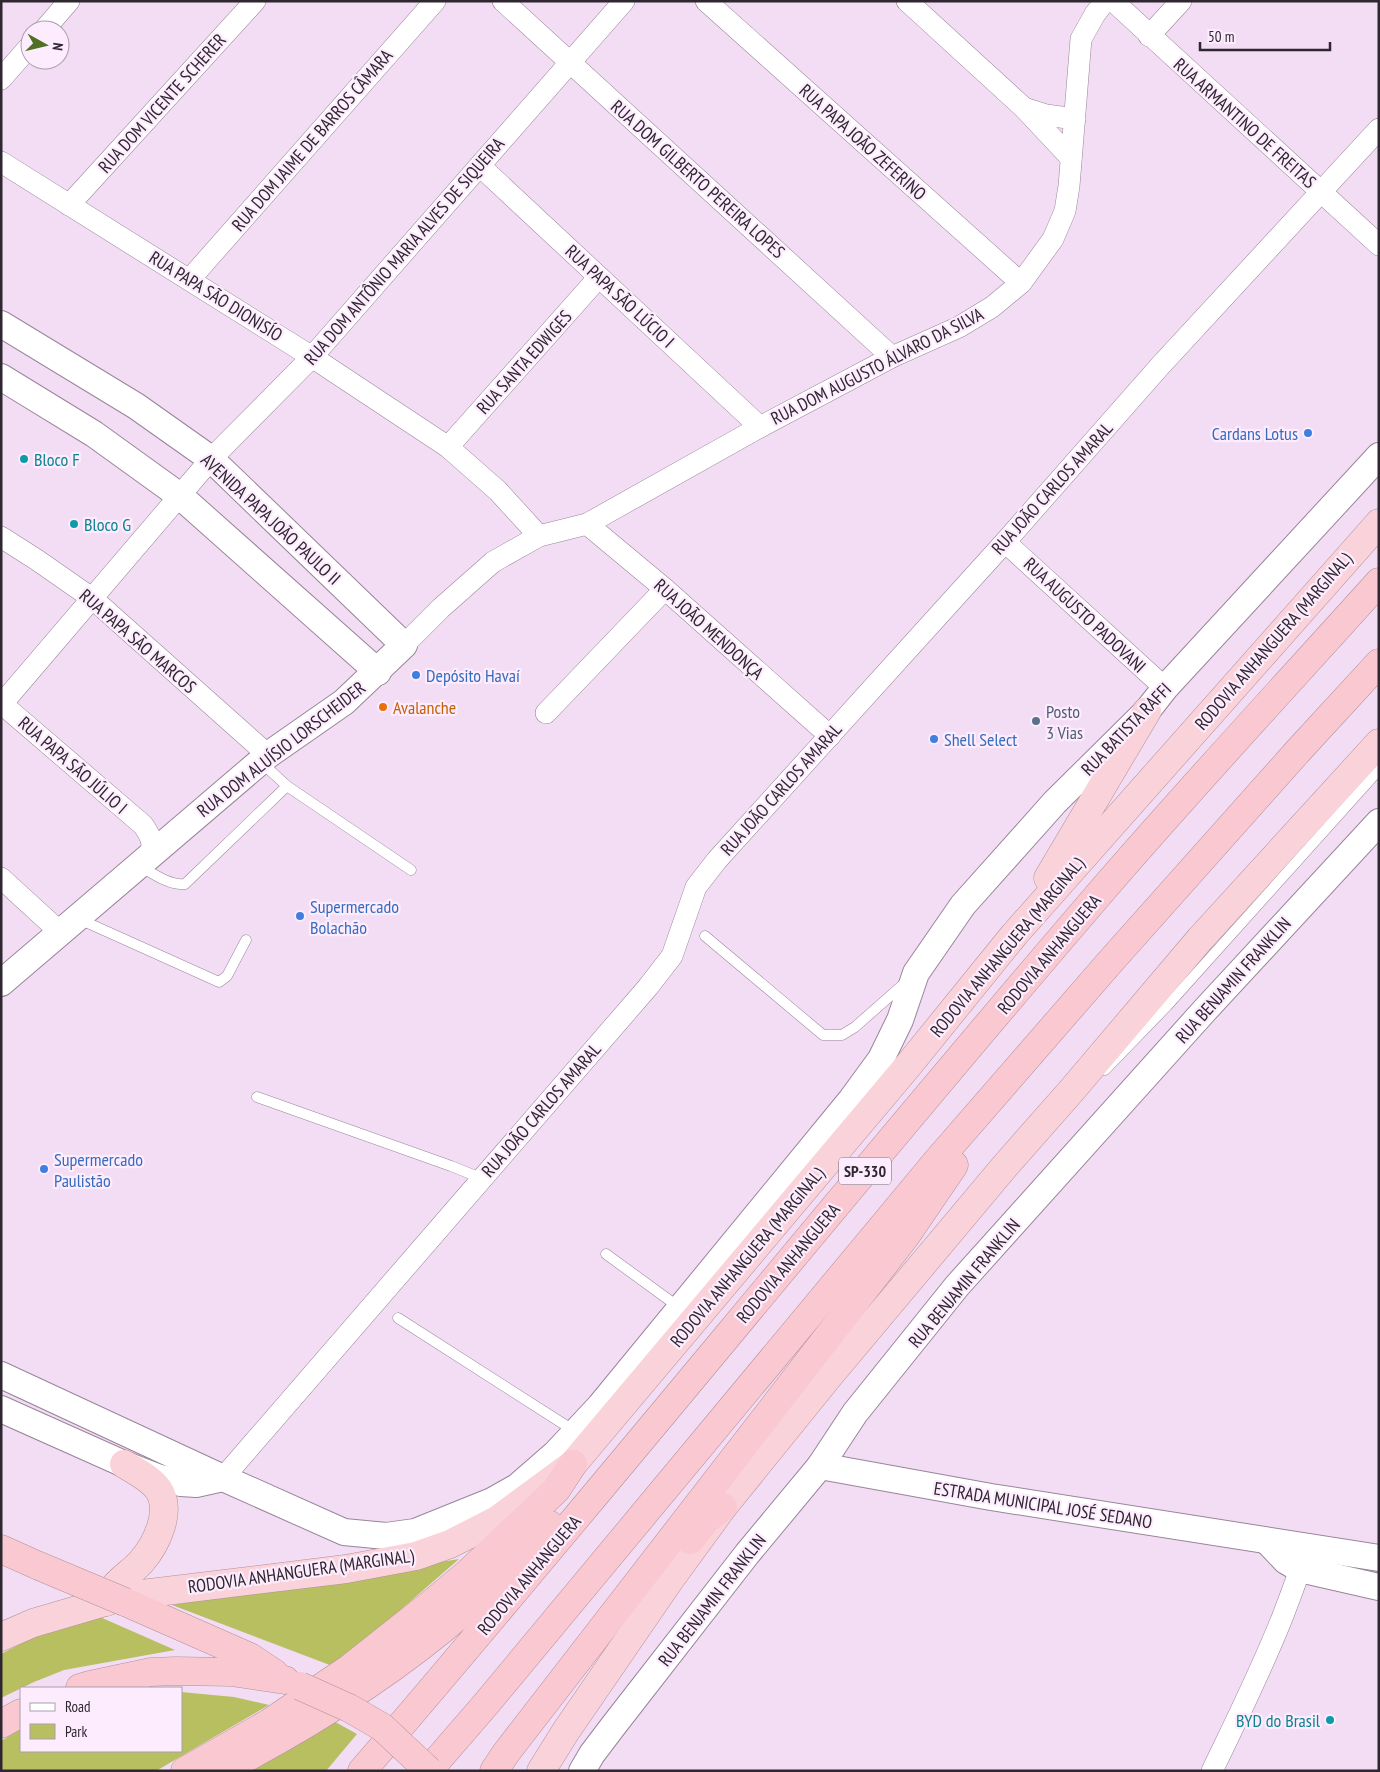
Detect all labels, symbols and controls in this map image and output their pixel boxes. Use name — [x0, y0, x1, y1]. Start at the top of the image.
north arrow — [20, 20, 70, 70]
scale bar — [1200, 20, 1330, 52]
text: 50 m — [1208, 27, 1234, 46]
street label: RUA DOM VICENTE SCHERER — [93, 28, 231, 178]
text: N — [48, 42, 67, 52]
street label: RUA DOM JAIME DE BARROS CÂMARA — [227, 44, 398, 236]
street label: RUA ARMANTINO DE FREITAS — [1169, 53, 1321, 193]
street label: RUA PAPA JOÃO ZEFERINO — [795, 79, 931, 205]
street label: RUA DOM GILBERTO PEREIRA LOPES — [606, 95, 790, 263]
street label: RUA DOM ANTÔNIO MARIA ALVES DE SIQUEIRA — [299, 132, 509, 369]
street label: RUA PAPA SÃO LÚCIO I — [561, 239, 679, 353]
street label: RUA PAPA SÃO DIONISÍO — [145, 246, 287, 346]
street label: RUA DOM AUGUSTO ÁLVARO DA SILVA — [767, 302, 988, 430]
street label: RUA SANTA EDWIGES — [471, 305, 577, 419]
street label: RUA JOÃO CARLOS AMARAL — [986, 417, 1118, 559]
place label: Cardans Lotus — [1212, 422, 1298, 445]
marker: Cardans Lotus — [1302, 427, 1314, 439]
place label: Bloco F — [34, 448, 80, 471]
street label: AVENIDA PAPA JOÃO PAULO II — [196, 448, 346, 590]
marker: Bloco F — [18, 453, 30, 465]
place label: Bloco G — [84, 513, 131, 536]
marker: Bloco G — [68, 518, 80, 530]
street label: RODOVIA ANHANGUERA (MARGINAL) — [1190, 547, 1357, 735]
street label: RUA AUGUSTO PADOVANI — [1019, 552, 1151, 678]
street label: RUA JOÃO MENDONÇA — [649, 574, 769, 685]
street label: RUA PAPA SÃO MARCOS — [75, 584, 201, 698]
place label: Depósito Havaí — [426, 664, 520, 687]
marker: Depósito Havaí — [410, 669, 422, 681]
street label: RUA DOM ALUÍSIO LORSCHEIDER — [192, 676, 370, 822]
street label: RUA BATISTA RAFFI — [1076, 678, 1176, 780]
place label: Avalanche — [393, 696, 456, 719]
place label: Posto 3 Vias — [1046, 700, 1083, 744]
marker: Avalanche — [377, 701, 389, 713]
street label: RUA PAPA SÃO JÚLIO I — [14, 711, 132, 819]
marker: Posto 3 Vias — [1030, 715, 1042, 727]
street label: RUA JOÃO CARLOS AMARAL — [715, 718, 847, 860]
place label: Shell Select — [944, 728, 1017, 751]
marker: Shell Select — [928, 733, 940, 745]
street label: RODOVIA ANHANGUERA (MARGINAL) — [925, 852, 1089, 1042]
street label: RODOVIA ANHANGUERA — [992, 889, 1106, 1019]
place label: Supermercado Bolachão — [310, 895, 399, 939]
marker: Supermercado Bolachão — [294, 910, 306, 922]
street label: RUA BENJAMIN FRANKLIN — [1170, 912, 1296, 1048]
street label: RUA JOÃO CARLOS AMARAL — [476, 1038, 606, 1182]
place label: Supermercado Paulistão — [54, 1148, 143, 1192]
road number: SP-330 — [839, 1158, 891, 1184]
street label: RODOVIA ANHANGUERA (MARGINAL) — [665, 1162, 829, 1352]
marker: Supermercado Paulistão — [38, 1163, 50, 1175]
street label: RODOVIA ANHANGUERA — [731, 1198, 845, 1328]
street label: RUA BENJAMIN FRANKLIN — [903, 1214, 1025, 1352]
street label: ESTRADA MUNICIPAL JOSÉ SEDANO — [932, 1476, 1154, 1534]
street label: RODOVIA ANHANGUERA — [472, 1510, 586, 1640]
street label: RUA BENJAMIN FRANKLIN — [653, 1529, 771, 1671]
street label: RODOVIA ANHANGUERA (MARGINAL) — [187, 1544, 416, 1598]
legend — [20, 1687, 182, 1752]
text: Road — [65, 1697, 91, 1716]
place label: BYD do Brasil — [1236, 1709, 1321, 1732]
marker: BYD do Brasil — [1324, 1714, 1336, 1726]
text: Park — [65, 1722, 87, 1741]

